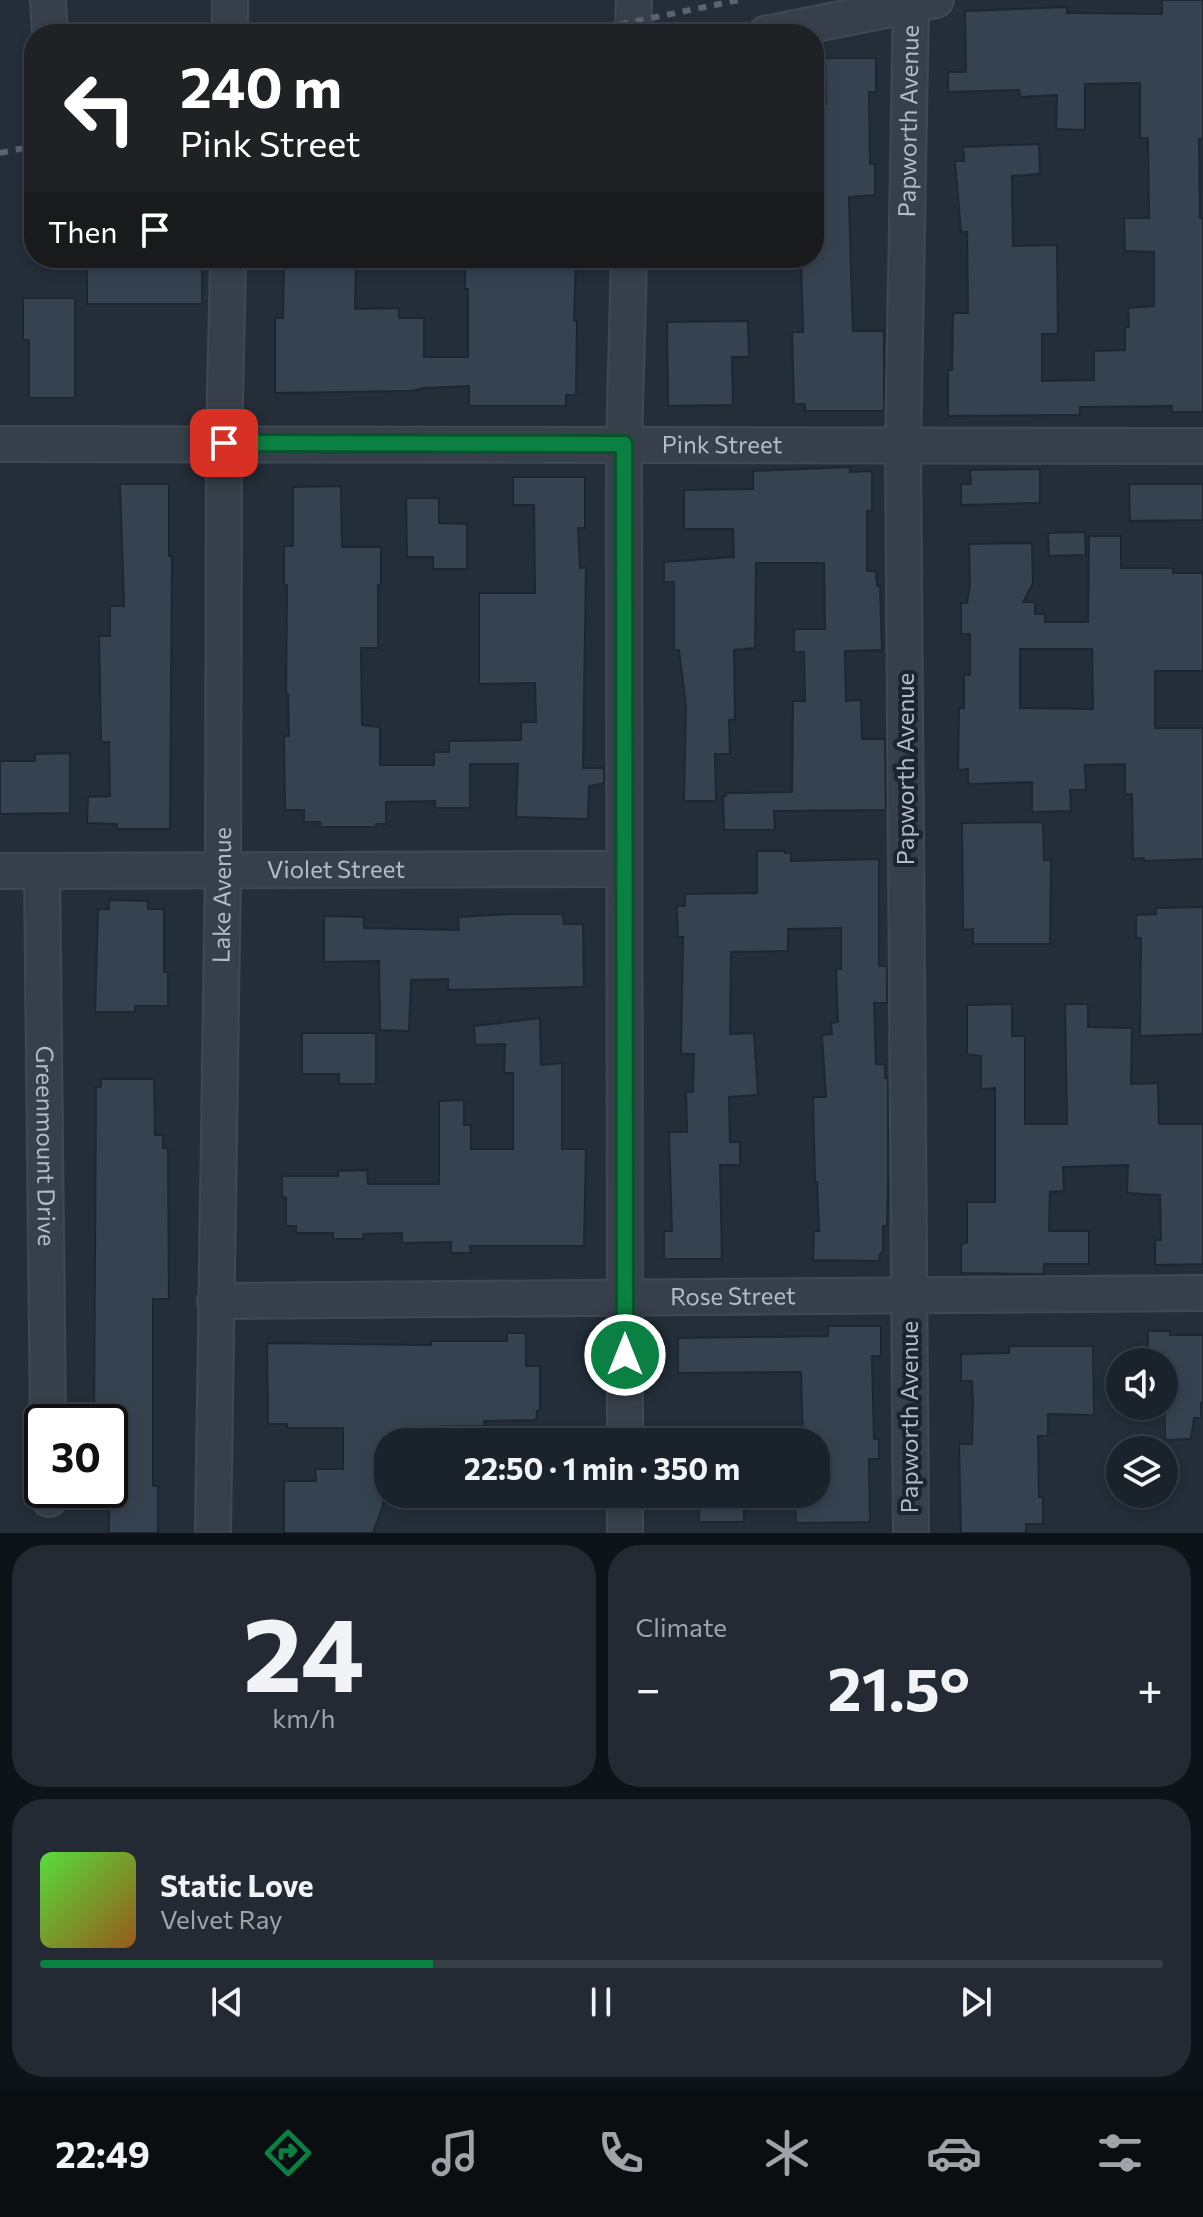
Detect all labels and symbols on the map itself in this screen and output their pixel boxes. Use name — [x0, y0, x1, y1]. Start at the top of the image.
street label: Papworth Avenue — [891, 25, 924, 218]
pin — [190, 409, 258, 477]
street label: Pink Street — [662, 429, 782, 458]
street label: Papworth Avenue — [890, 673, 919, 865]
street label: Lake Avenue — [206, 827, 236, 963]
street label: Violet Street — [267, 854, 405, 883]
street label: Greenmount Drive — [31, 1045, 62, 1247]
street label: Rose Street — [670, 1280, 796, 1310]
position arrow — [583, 1313, 667, 1397]
street label: Papworth Avenue — [894, 1321, 923, 1513]
speed limit sign: 30 — [24, 1404, 128, 1508]

